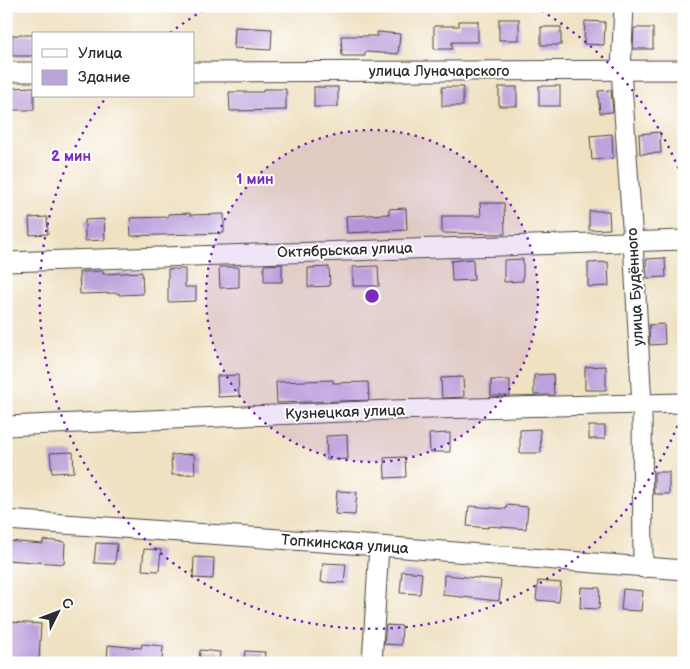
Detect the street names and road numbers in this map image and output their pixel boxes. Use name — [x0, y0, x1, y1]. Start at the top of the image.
street label: улица Луначарского — [369, 62, 510, 81]
street label: улица Будённого — [623, 227, 648, 347]
street label: Октябрьская улица — [277, 239, 413, 262]
street label: Кузнецкая улица — [285, 401, 405, 424]
street label: Топкинская улица — [281, 531, 410, 558]

